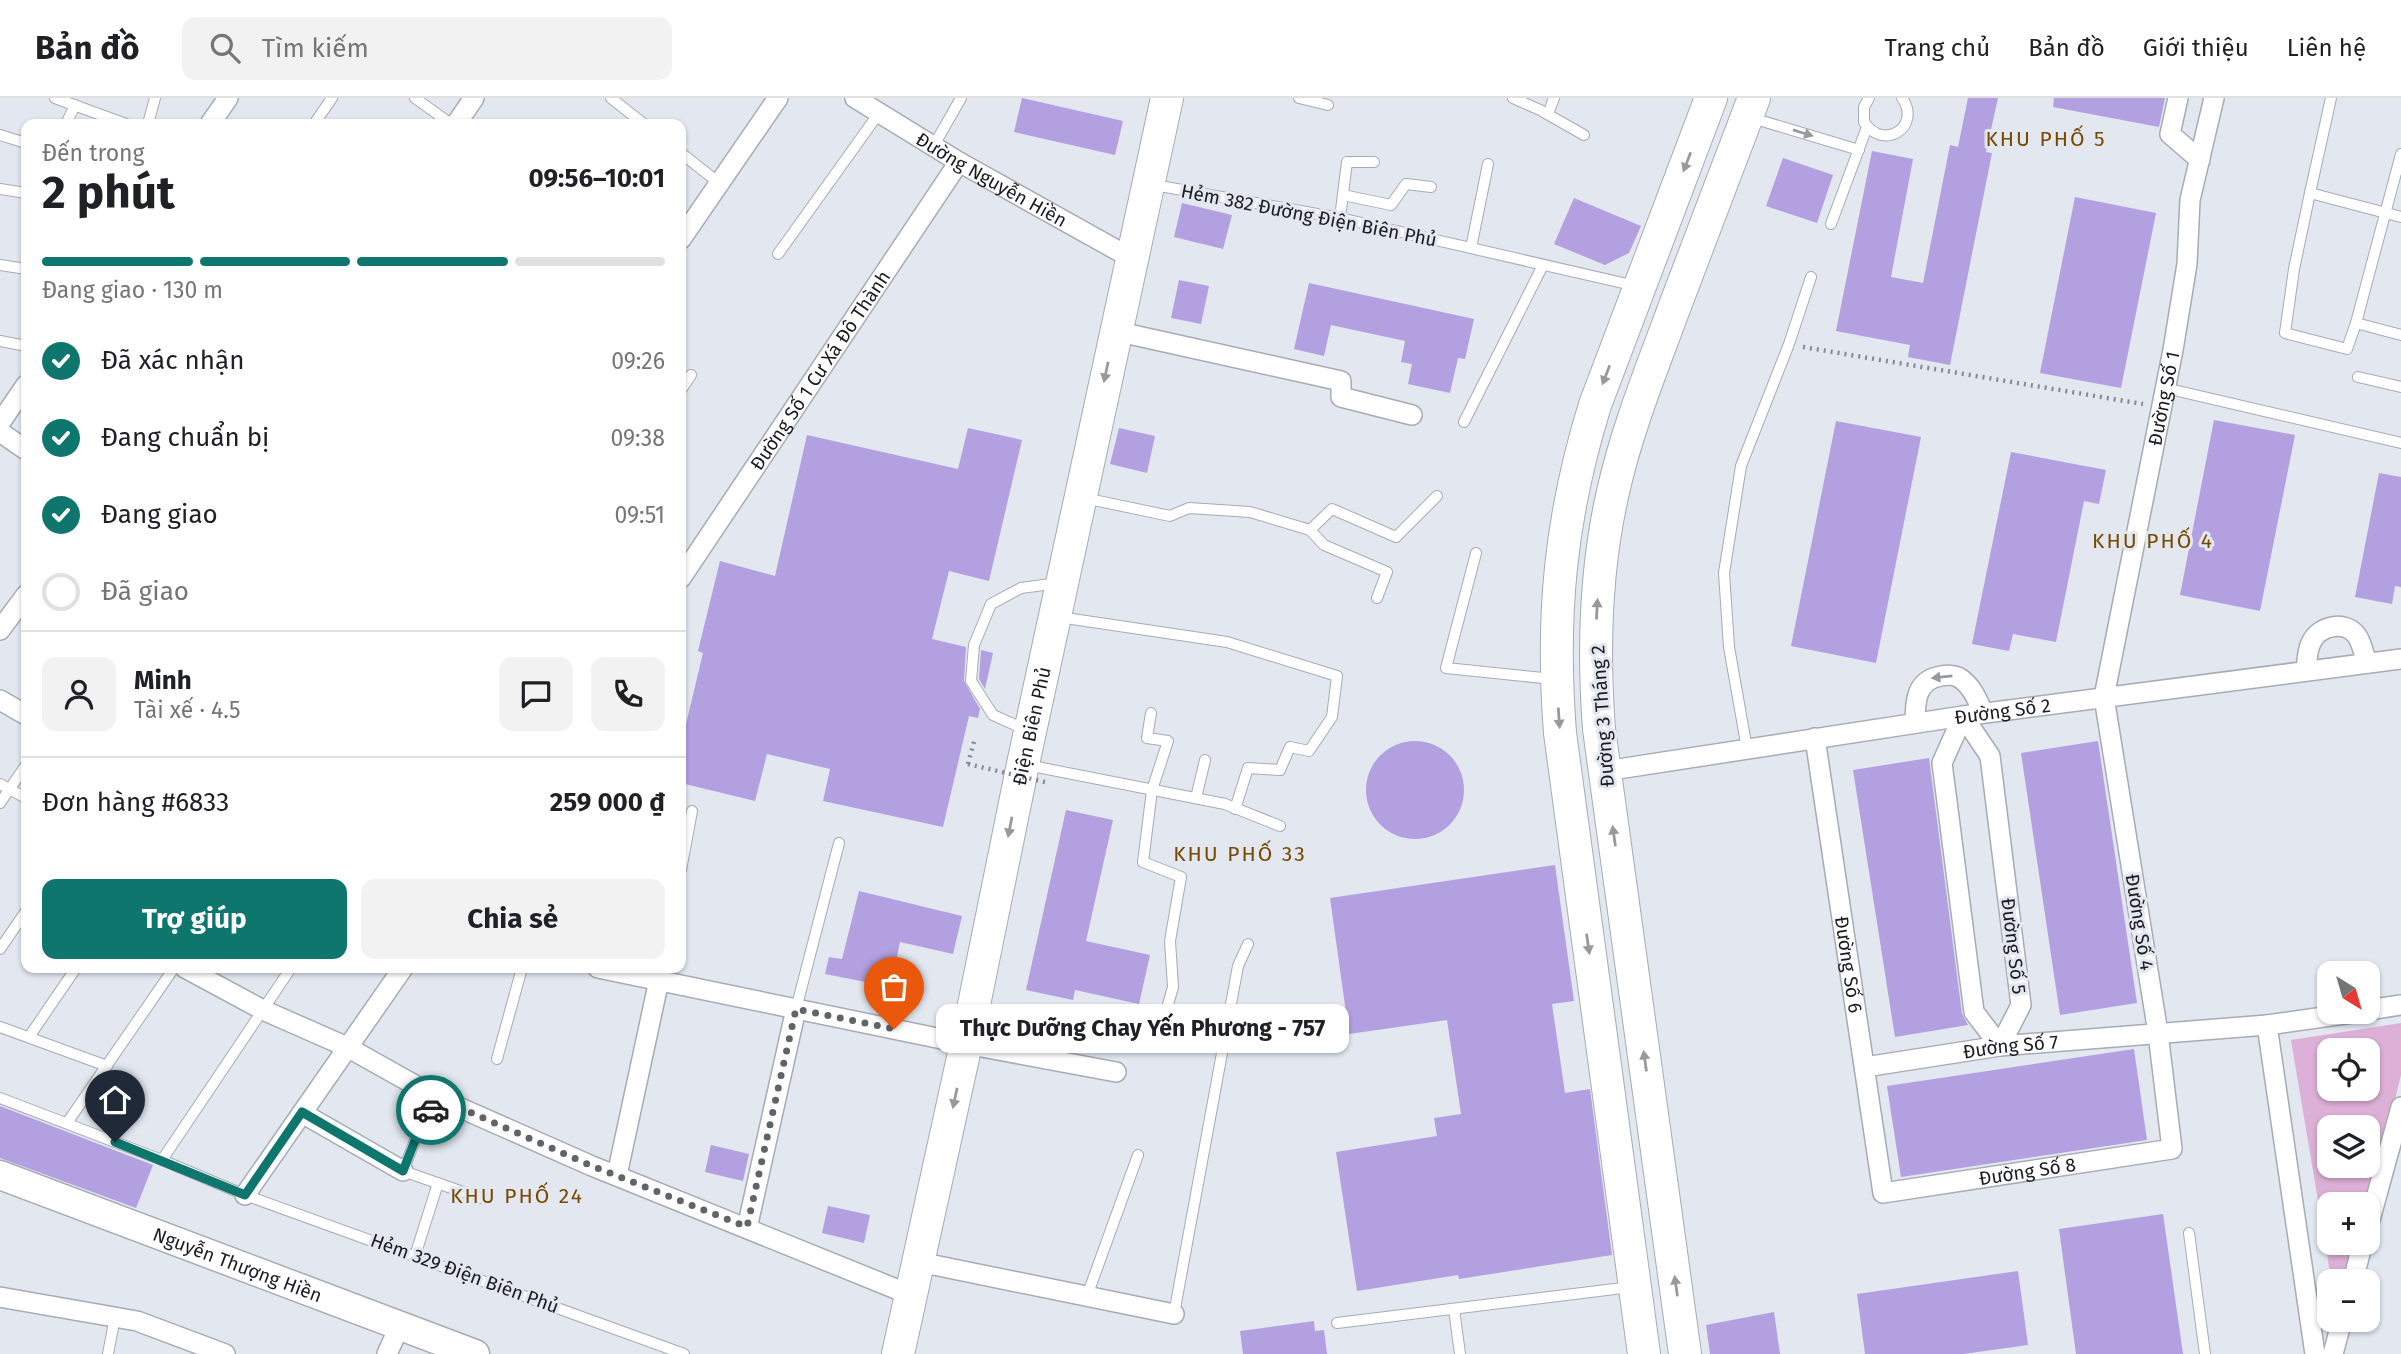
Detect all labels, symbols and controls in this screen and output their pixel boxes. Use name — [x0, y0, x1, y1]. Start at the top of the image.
search box — [182, 17, 672, 80]
text: Bản đồ — [35, 28, 140, 68]
icon: search — [206, 29, 244, 67]
text: Tìm kiếm — [262, 33, 369, 64]
text: Trang chủ — [1885, 34, 1990, 62]
text: Bản đồ — [2028, 34, 2105, 62]
text: Giới thiệu — [2143, 34, 2249, 62]
text: Liên hệ — [2287, 34, 2366, 62]
district label: KHU PHỐ 5 — [1985, 124, 2107, 152]
street label: Đường Nguyễn Hiền — [912, 127, 1071, 232]
one-way arrow — [1793, 128, 1814, 139]
text: Đến trong — [42, 139, 145, 167]
one-way arrow — [1681, 151, 1692, 172]
text: 09:56–10:01 — [529, 163, 665, 194]
text: 2 phút — [42, 165, 175, 220]
street label: Hẻm 382 Đường Điện Biên Phủ — [1179, 179, 1439, 252]
street label: Ðường Số 1 Cư Xá Đô Thành — [745, 266, 895, 475]
text: Đang giao · 130 m — [42, 276, 223, 304]
icon: check — [42, 342, 80, 380]
text: Đã xác nhận — [101, 345, 244, 376]
text: 09:26 — [611, 347, 665, 375]
street label: Đường Số 1 — [2143, 349, 2184, 448]
one-way arrow — [1101, 361, 1112, 383]
one-way arrow — [1601, 364, 1612, 385]
icon: check — [42, 419, 80, 457]
text: Đang chuẩn bị — [101, 422, 269, 453]
text: 09:38 — [610, 424, 665, 452]
icon: check — [42, 496, 80, 534]
text: Đang giao — [101, 499, 218, 530]
text: 09:51 — [614, 501, 665, 529]
district label: KHU PHỐ 4 — [2092, 526, 2214, 554]
text: Đã giao — [101, 576, 189, 607]
one-way arrow — [1592, 598, 1603, 620]
street label: Đường 3 Tháng 2 — [1586, 644, 1619, 788]
button: person — [42, 657, 116, 731]
button: chat — [499, 657, 573, 731]
button: phone — [591, 657, 665, 731]
text: Minh — [134, 665, 192, 696]
street label: Điện Biên Phủ — [1008, 665, 1056, 787]
one-way arrow — [1931, 672, 1953, 683]
street label: Đường Số 2 — [1953, 694, 2052, 729]
text: Tài xế · 4.5 — [134, 696, 241, 724]
one-way arrow — [1553, 707, 1564, 729]
text: Đơn hàng #6833 — [42, 787, 229, 818]
text: 259 000 ₫ — [550, 787, 665, 818]
one-way arrow — [1005, 816, 1016, 838]
one-way arrow — [1608, 824, 1619, 846]
district label: KHU PHỐ 33 — [1173, 839, 1307, 867]
street label: Đường Số 4 — [2121, 872, 2158, 972]
button: Trợ giúp — [42, 879, 347, 959]
button: Chia sẻ — [361, 879, 665, 959]
street label: Đường Số 5 — [1996, 897, 2031, 996]
street label: Đường Số 6 — [1830, 915, 1867, 1015]
one-way arrow — [1583, 933, 1594, 955]
pin — [864, 957, 924, 1029]
north arrow — [2317, 961, 2380, 1024]
map controls — [2317, 961, 2380, 1332]
icon: bag — [875, 968, 913, 1006]
callout: Thực Dưỡng Chay Yến Phương - 757 — [936, 1004, 1349, 1054]
text: Thực Dưỡng Chay Yến Phương - 757 — [960, 1014, 1325, 1042]
street label: Đường Số 7 — [1961, 1030, 2059, 1064]
button: locate — [2317, 1038, 2380, 1101]
one-way arrow — [1639, 1050, 1650, 1072]
pin — [85, 1070, 145, 1142]
courier — [396, 1075, 466, 1145]
icon: home — [96, 1081, 134, 1119]
one-way arrow — [949, 1087, 960, 1109]
icon: car — [412, 1091, 450, 1129]
button: layers — [2317, 1115, 2380, 1178]
street label: Đường Số 8 — [1977, 1153, 2077, 1190]
district label: KHU PHỐ 24 — [450, 1181, 584, 1209]
button: + — [2317, 1192, 2380, 1255]
street label: Nguyễn Thượng Hiền — [150, 1223, 325, 1307]
street label: Hẻm 329 Ðiện Biên Phủ — [368, 1229, 562, 1318]
button: − — [2317, 1269, 2380, 1332]
one-way arrow — [1670, 1275, 1681, 1297]

